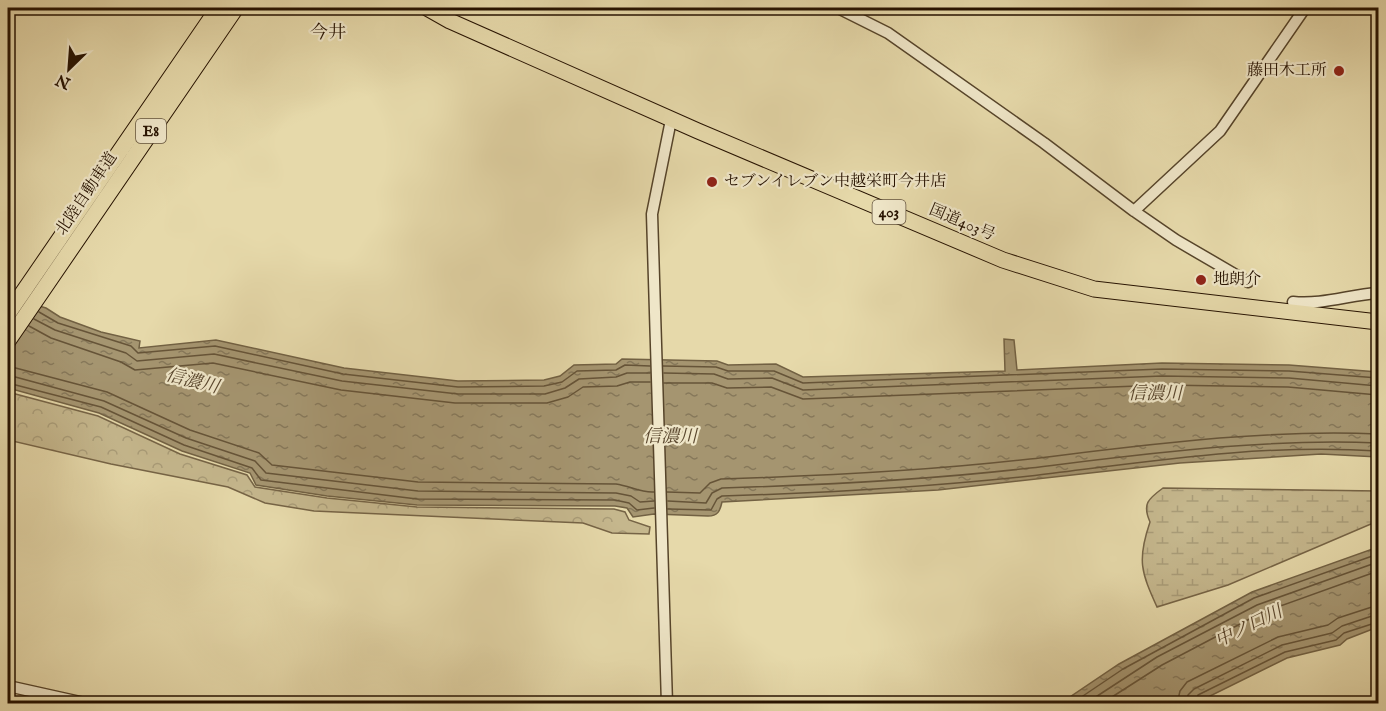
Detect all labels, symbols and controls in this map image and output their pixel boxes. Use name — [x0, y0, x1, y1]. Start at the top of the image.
district label: 今井 — [310, 22, 346, 45]
north arrow — [39, 39, 99, 99]
place label: 藤田木工所 — [1247, 61, 1327, 81]
marker: 藤田木工所 — [1332, 64, 1346, 78]
text: N — [53, 69, 75, 93]
road number: E8 — [136, 119, 166, 143]
street label: 北陸自動車道 — [52, 149, 122, 239]
place label: セブンイレブン中越栄町今井店 — [724, 172, 946, 192]
marker: セブンイレブン中越栄町今井店 — [705, 175, 719, 189]
road number: 403 — [872, 200, 906, 224]
street label: 国道403号 — [926, 200, 998, 246]
place label: 地朗介 — [1213, 270, 1261, 290]
marker: 地朗介 — [1194, 273, 1208, 287]
water label: 信濃川 — [163, 364, 223, 400]
water label: 信濃川 — [1128, 383, 1184, 406]
water label: 信濃川 — [643, 426, 699, 449]
water label: 中ノ口川 — [1212, 600, 1288, 653]

